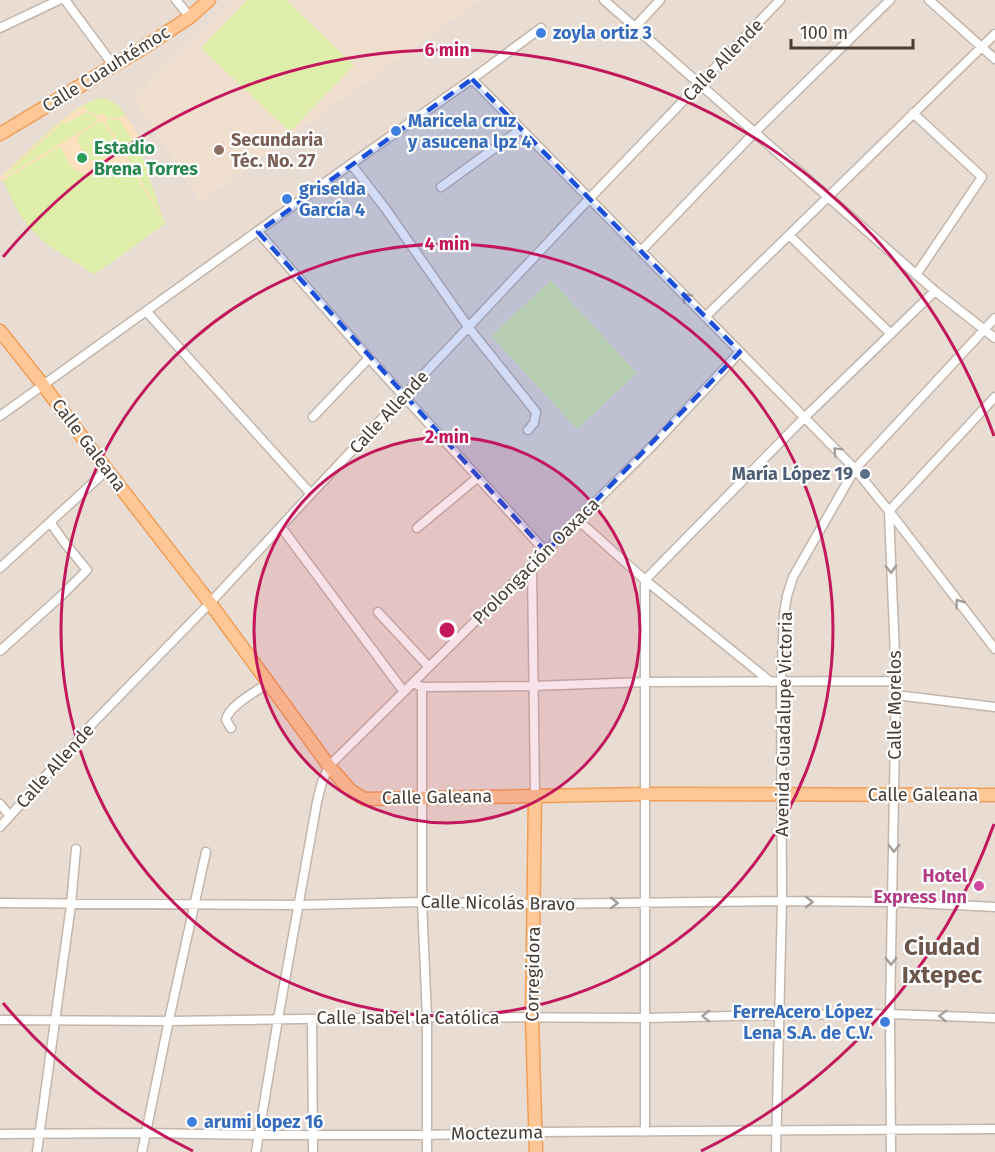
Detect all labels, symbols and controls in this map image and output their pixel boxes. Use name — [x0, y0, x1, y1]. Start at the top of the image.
scale bar — [791, 12, 912, 50]
street label: Calle Allende — [678, 14, 768, 106]
street label: Calle Cuauhtémoc — [38, 21, 174, 117]
place label: zoyla ortiz 3 — [553, 22, 652, 44]
text: 100 m — [800, 22, 848, 44]
marker: zoyla ortiz 3 — [534, 26, 548, 40]
text: 6 min — [424, 39, 470, 61]
place label: Maricela cruz y asucena lpz 4 — [407, 110, 532, 153]
marker: Maricela cruz y asucena lpz 4 — [389, 124, 403, 138]
place label: Secundaria Téc. No. 27 — [231, 129, 323, 172]
place label: Estadio Brena Torres — [94, 137, 198, 180]
marker: Secundaria Téc. No. 27 — [212, 143, 226, 157]
marker: Estadio Brena Torres — [75, 151, 89, 165]
place label: griselda García 4 — [299, 178, 366, 221]
marker: griselda García 4 — [280, 192, 294, 206]
text: 4 min — [424, 233, 470, 255]
one-way arrow — [682, 293, 693, 304]
street label: Calle Allende — [345, 366, 433, 458]
street label: Calle Galeana — [47, 394, 131, 496]
text: 2 min — [425, 426, 469, 448]
one-way arrow — [833, 448, 844, 458]
place label: María López 19 — [732, 463, 853, 485]
marker: María López 19 — [858, 467, 872, 481]
street label: Prolongación Oaxaca — [468, 493, 604, 629]
one-way arrow — [885, 565, 898, 574]
one-way arrow — [955, 599, 966, 610]
street label: Avenida Guadalupe Victoria — [771, 611, 797, 837]
centre of rings — [437, 620, 457, 640]
street label: Calle Morelos — [884, 650, 906, 760]
street label: Calle Allende — [11, 719, 99, 813]
street label: Calle Galeana — [868, 784, 978, 806]
street label: Calle Galeana — [382, 785, 492, 809]
one-way arrow — [887, 844, 900, 853]
place label: Hotel Express Inn — [873, 865, 968, 908]
marker: Hotel Express Inn — [972, 879, 986, 893]
street label: Calle Nicolás Bravo — [420, 891, 576, 915]
one-way arrow — [804, 895, 813, 908]
one-way arrow — [609, 897, 618, 910]
street label: Corregidora — [521, 926, 545, 1022]
district label: Ciudad Ixtepec — [902, 933, 983, 989]
one-way arrow — [885, 956, 898, 965]
place label: FerreAcero López Lena S.A. de C.V. — [733, 1001, 873, 1044]
street label: Calle Isabel la Católica — [316, 1007, 500, 1029]
one-way arrow — [701, 1010, 710, 1023]
one-way arrow — [938, 1010, 947, 1022]
marker: FerreAcero López Lena S.A. de C.V. — [878, 1015, 892, 1029]
place label: arumi lopez 16 — [204, 1111, 323, 1133]
marker: arumi lopez 16 — [185, 1115, 199, 1129]
street label: Moctezuma — [451, 1121, 543, 1145]

